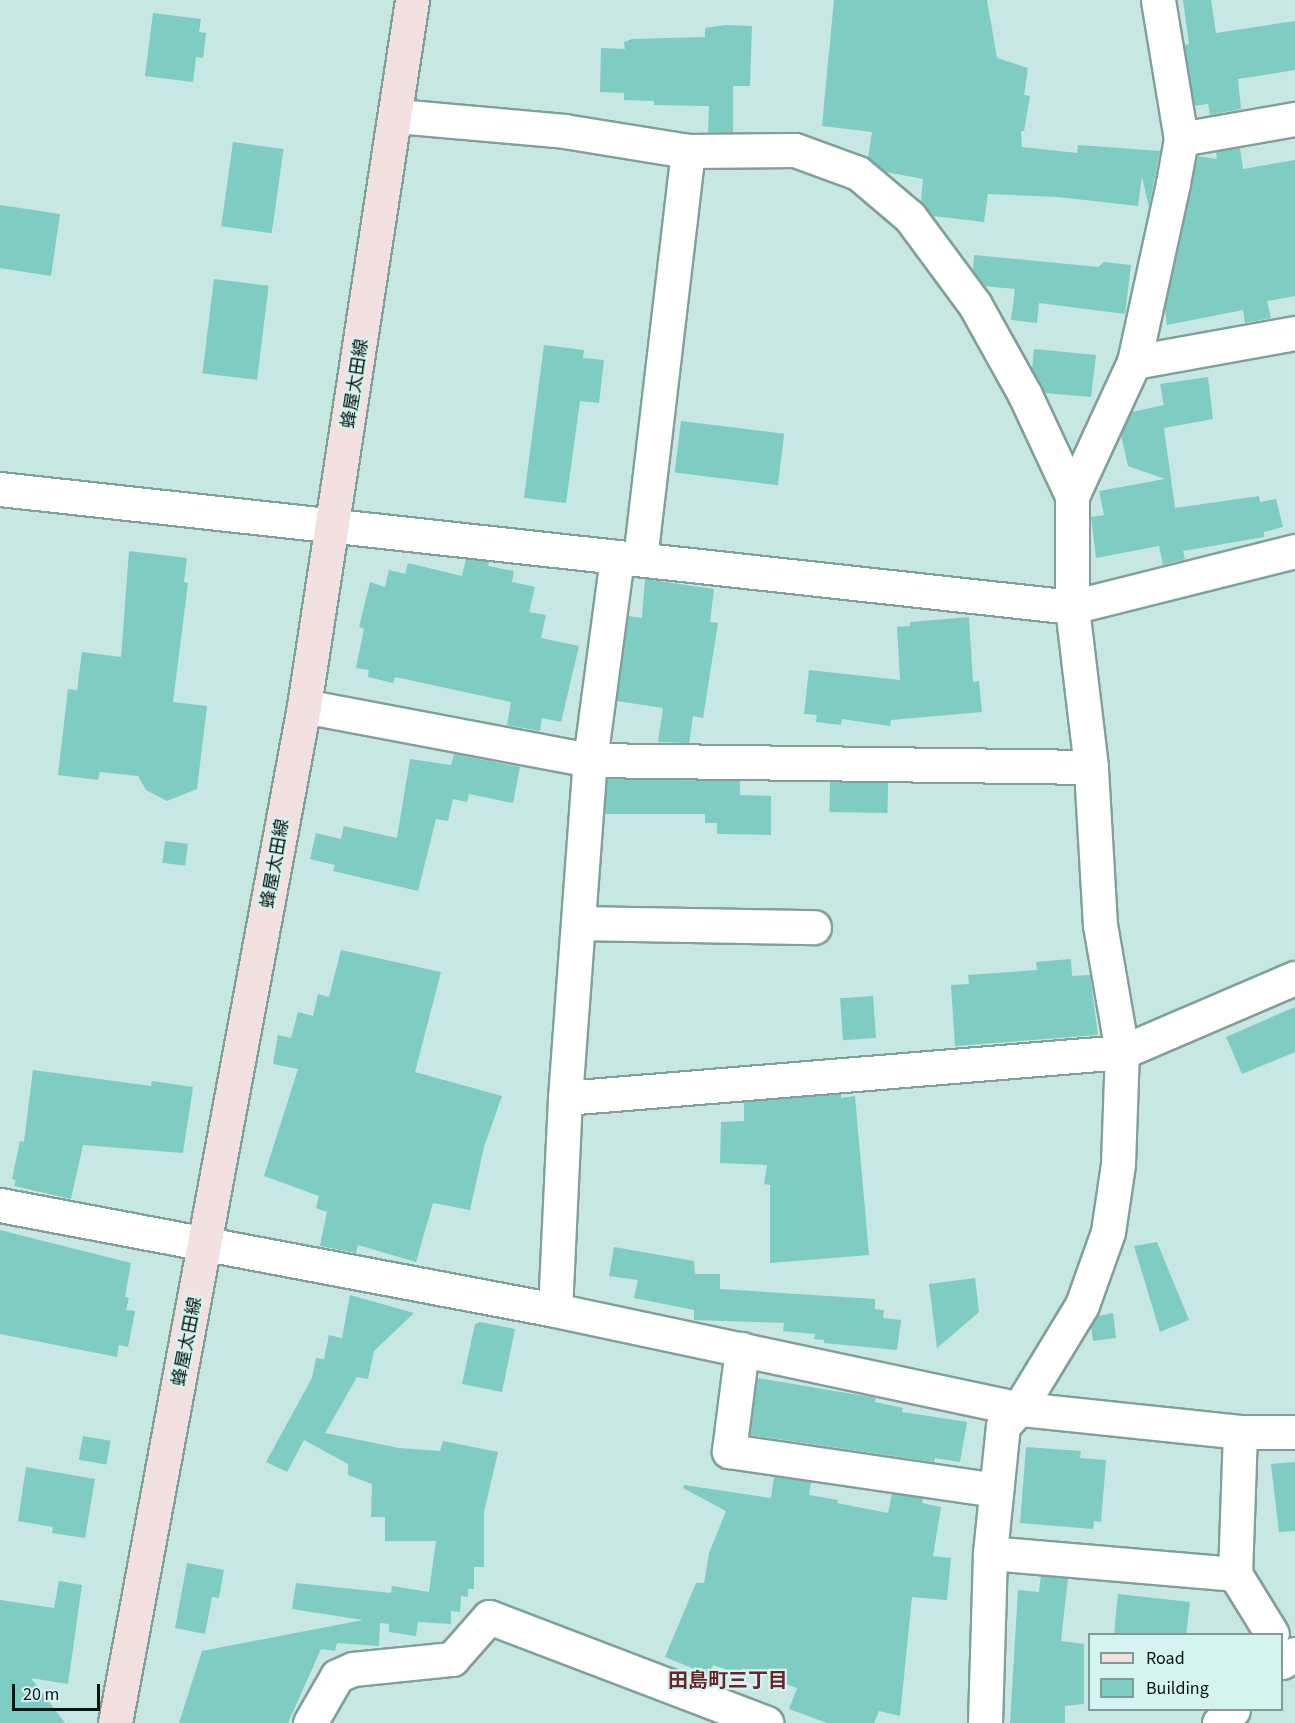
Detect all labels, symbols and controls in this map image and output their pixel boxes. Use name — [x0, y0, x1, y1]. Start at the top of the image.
street label: 蜂屋太田線 — [338, 338, 374, 430]
street label: 蜂屋太田線 — [258, 818, 294, 910]
street label: 蜂屋太田線 — [169, 1296, 207, 1388]
legend — [1088, 1633, 1283, 1711]
text: Road — [1146, 1646, 1185, 1671]
district label: 田島町三丁目 — [668, 1669, 788, 1693]
scale bar — [15, 1672, 104, 1710]
text: Building — [1146, 1676, 1209, 1701]
text: 20 m — [23, 1682, 59, 1707]

